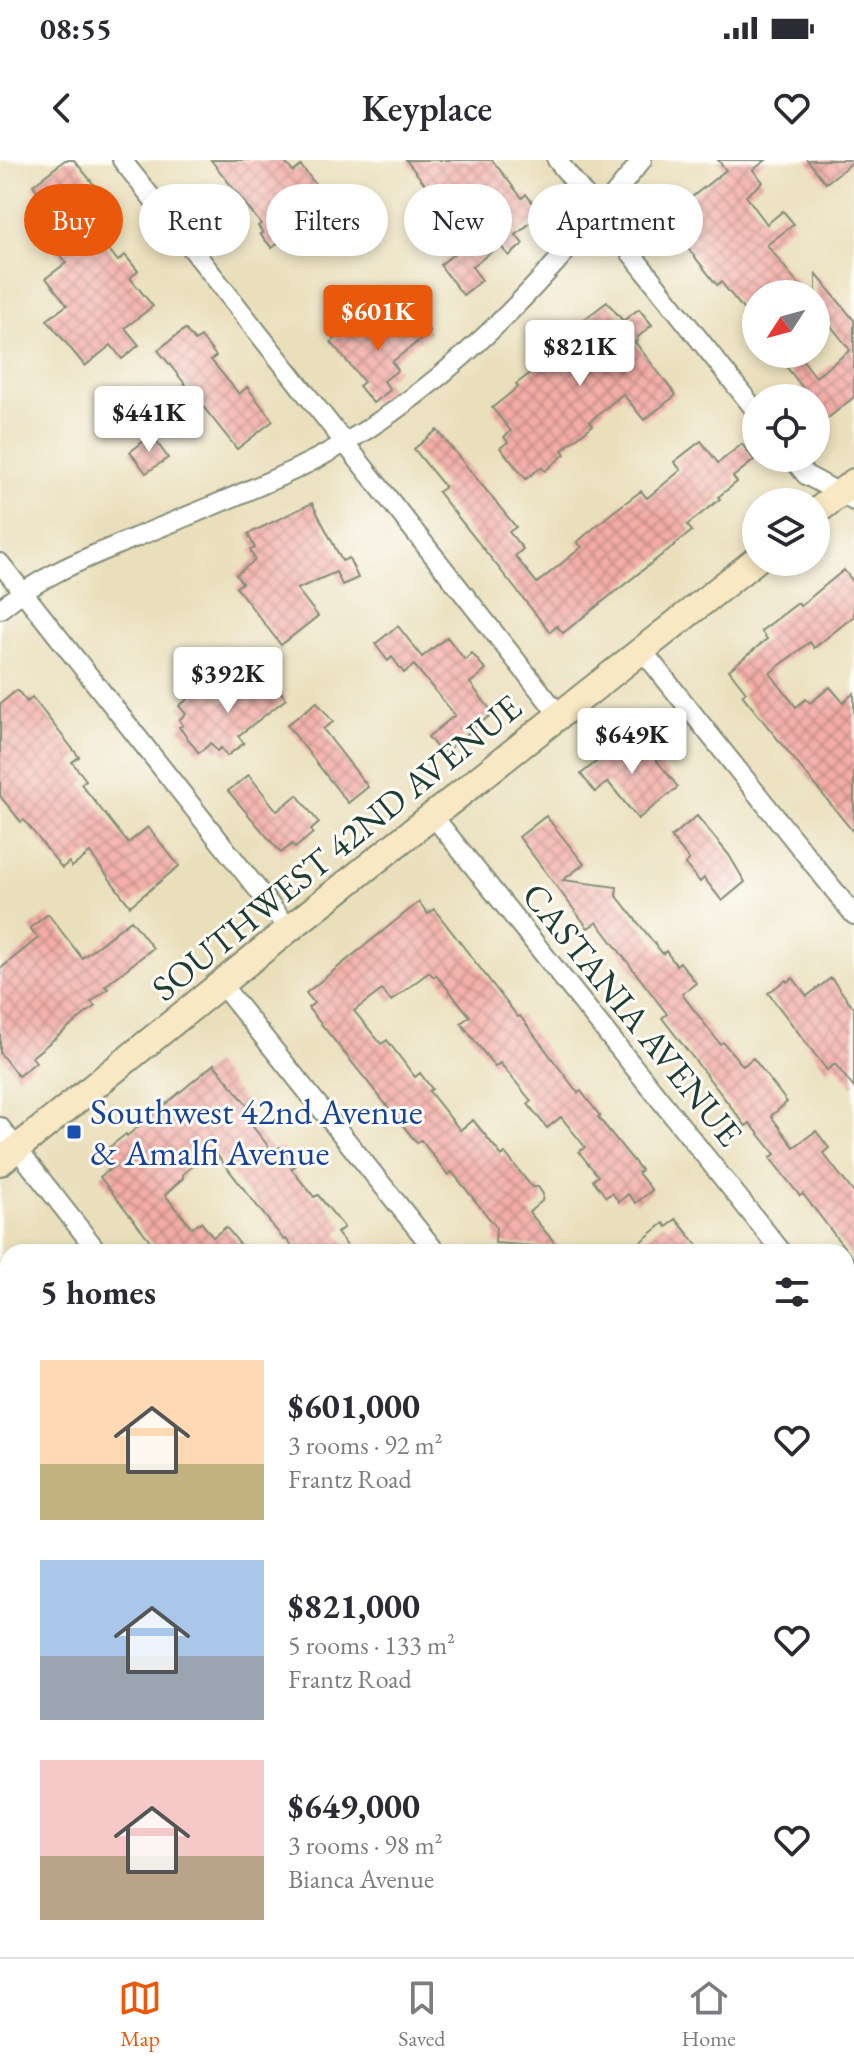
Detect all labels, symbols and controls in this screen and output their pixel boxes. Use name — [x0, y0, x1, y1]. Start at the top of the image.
text: 08:55 — [40, 9, 112, 48]
text: Keyplace — [362, 85, 492, 132]
icon: back — [40, 86, 84, 130]
icon: heart — [770, 86, 814, 130]
chip: Buy — [24, 184, 123, 256]
chip: Rent — [139, 184, 250, 256]
chip: Filters — [266, 184, 388, 256]
chip: New — [404, 184, 512, 256]
chip: Apartment — [528, 184, 703, 256]
north arrow — [742, 280, 830, 368]
map controls — [742, 280, 830, 576]
pin: $601K — [322, 285, 434, 353]
text: $601K — [341, 294, 415, 328]
pin: $821K — [524, 320, 636, 388]
text: $821K — [543, 329, 617, 363]
button: locate — [742, 384, 830, 472]
pin: $441K — [93, 386, 205, 454]
text: $441K — [112, 395, 186, 429]
button: layers — [742, 488, 830, 576]
pin: $392K — [172, 647, 284, 715]
text: $392K — [191, 656, 265, 690]
street label: SOUTHWEST 42ND AVENUE — [142, 684, 531, 1011]
pin: $649K — [576, 708, 688, 776]
text: $649K — [595, 717, 669, 751]
street label: CASTANIA AVENUE — [512, 873, 753, 1156]
place label: Southwest 42nd Avenue & Amalfi Avenue — [90, 1088, 423, 1176]
marker: Southwest 42nd Avenue & Amalfi Avenue — [65, 1123, 83, 1141]
text: 5 homes — [40, 1270, 156, 1314]
icon: filters — [770, 1270, 814, 1314]
text: $601,000 — [288, 1384, 420, 1428]
icon: home — [104, 1392, 200, 1488]
icon: heart — [770, 1418, 814, 1462]
text: 3 rooms · 92 m² — [288, 1428, 443, 1462]
text: Frantz Road — [288, 1462, 412, 1496]
text: $821,000 — [288, 1584, 420, 1628]
icon: home — [104, 1592, 200, 1688]
icon: heart — [770, 1618, 814, 1662]
text: 5 rooms · 133 m² — [288, 1628, 455, 1662]
text: Frantz Road — [288, 1662, 412, 1696]
text: $649,000 — [288, 1784, 420, 1828]
icon: home — [104, 1792, 200, 1888]
icon: heart — [770, 1818, 814, 1862]
text: 3 rooms · 98 m² — [288, 1828, 443, 1862]
text: Bianca Avenue — [288, 1862, 434, 1896]
tab: Map — [118, 1976, 162, 2053]
tab: Saved — [398, 1976, 445, 2053]
tab: Home — [682, 1976, 736, 2053]

